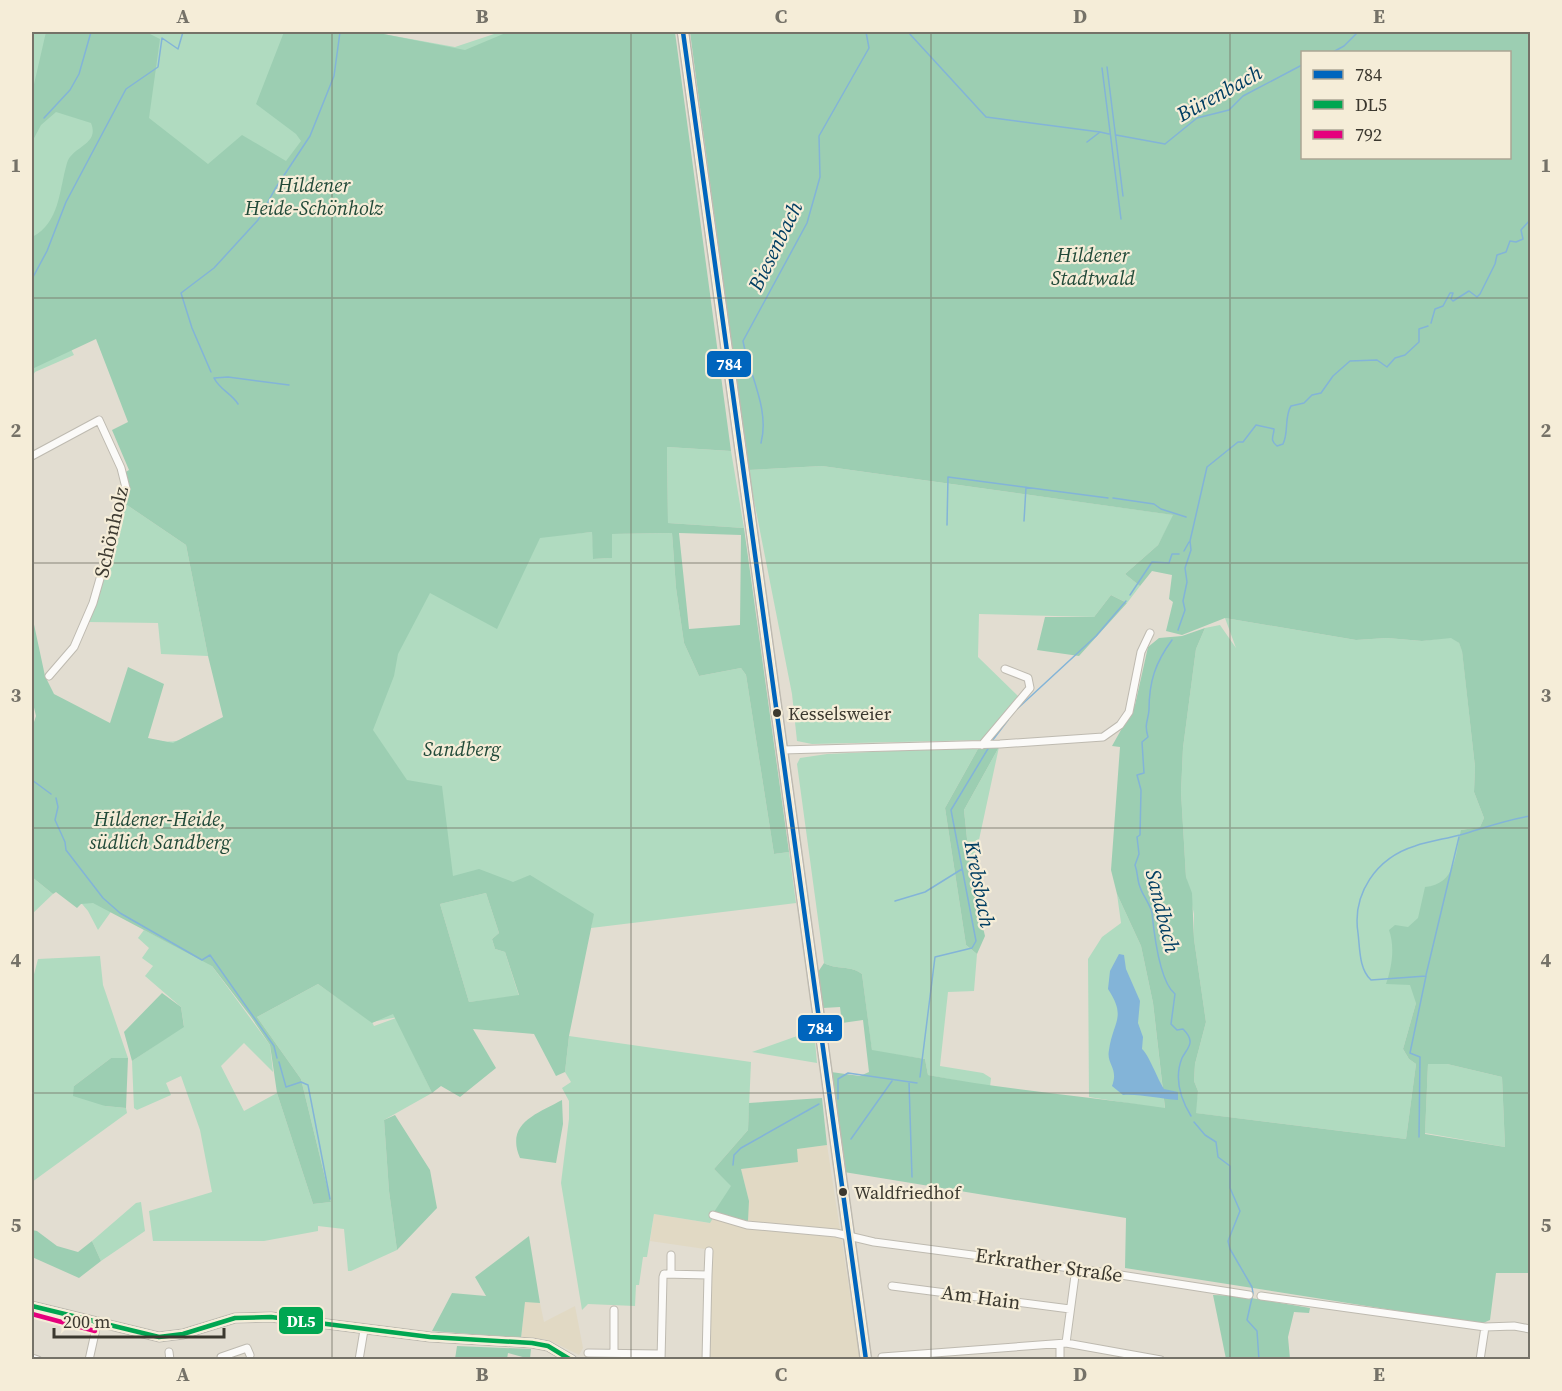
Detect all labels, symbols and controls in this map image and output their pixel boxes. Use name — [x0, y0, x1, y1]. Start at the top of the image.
text: A — [176, 2, 190, 30]
text: B — [475, 2, 489, 30]
text: C — [775, 2, 787, 30]
text: D — [1073, 2, 1087, 30]
text: E — [1373, 2, 1385, 30]
legend — [1301, 51, 1511, 159]
water label: Bürenbach — [1170, 57, 1268, 129]
text: 784 — [1355, 62, 1382, 87]
text: DL5 — [1355, 92, 1387, 117]
text: 792 — [1355, 122, 1382, 147]
text: 1 — [11, 151, 21, 179]
text: 1 — [1541, 151, 1551, 179]
park label: Hildener Heide-Schönholz — [244, 171, 384, 222]
water label: Biesenbach — [740, 196, 809, 297]
park label: Hildener Stadtwald — [1051, 241, 1136, 292]
line badge: 784 — [706, 350, 752, 378]
text: 784 — [716, 353, 742, 375]
text: 2 — [11, 416, 22, 444]
text: 2 — [1541, 416, 1552, 444]
street label: Schönholz — [87, 484, 135, 580]
text: 3 — [11, 681, 22, 709]
text: 3 — [1541, 681, 1552, 709]
place label: Kesselsweier — [788, 701, 892, 726]
marker: Kesselsweier — [771, 707, 783, 719]
park label: Sandberg — [423, 735, 502, 763]
park label: Hildener-Heide, südlich Sandberg — [89, 805, 232, 856]
water label: Krebsbach — [957, 837, 1003, 931]
water label: Sandbach — [1139, 866, 1187, 956]
text: 4 — [11, 946, 22, 974]
text: 4 — [1541, 946, 1552, 974]
line badge: 784 — [797, 1014, 843, 1042]
text: 784 — [807, 1017, 833, 1039]
place label: Waldfriedhof — [854, 1180, 962, 1205]
marker: Waldfriedhof — [837, 1186, 849, 1198]
text: 5 — [11, 1211, 22, 1239]
text: 5 — [1541, 1211, 1552, 1239]
street label: Erkrather Straße — [974, 1241, 1124, 1289]
street label: Am Hain — [940, 1278, 1022, 1316]
scale bar — [54, 1301, 224, 1339]
line badge: DL5 — [278, 1306, 324, 1335]
text: 200 m — [63, 1309, 110, 1334]
text: DL5 — [287, 1310, 316, 1332]
text: A — [176, 1360, 190, 1388]
text: B — [475, 1360, 489, 1388]
text: C — [775, 1360, 787, 1388]
text: D — [1073, 1360, 1087, 1388]
text: E — [1373, 1360, 1385, 1388]

